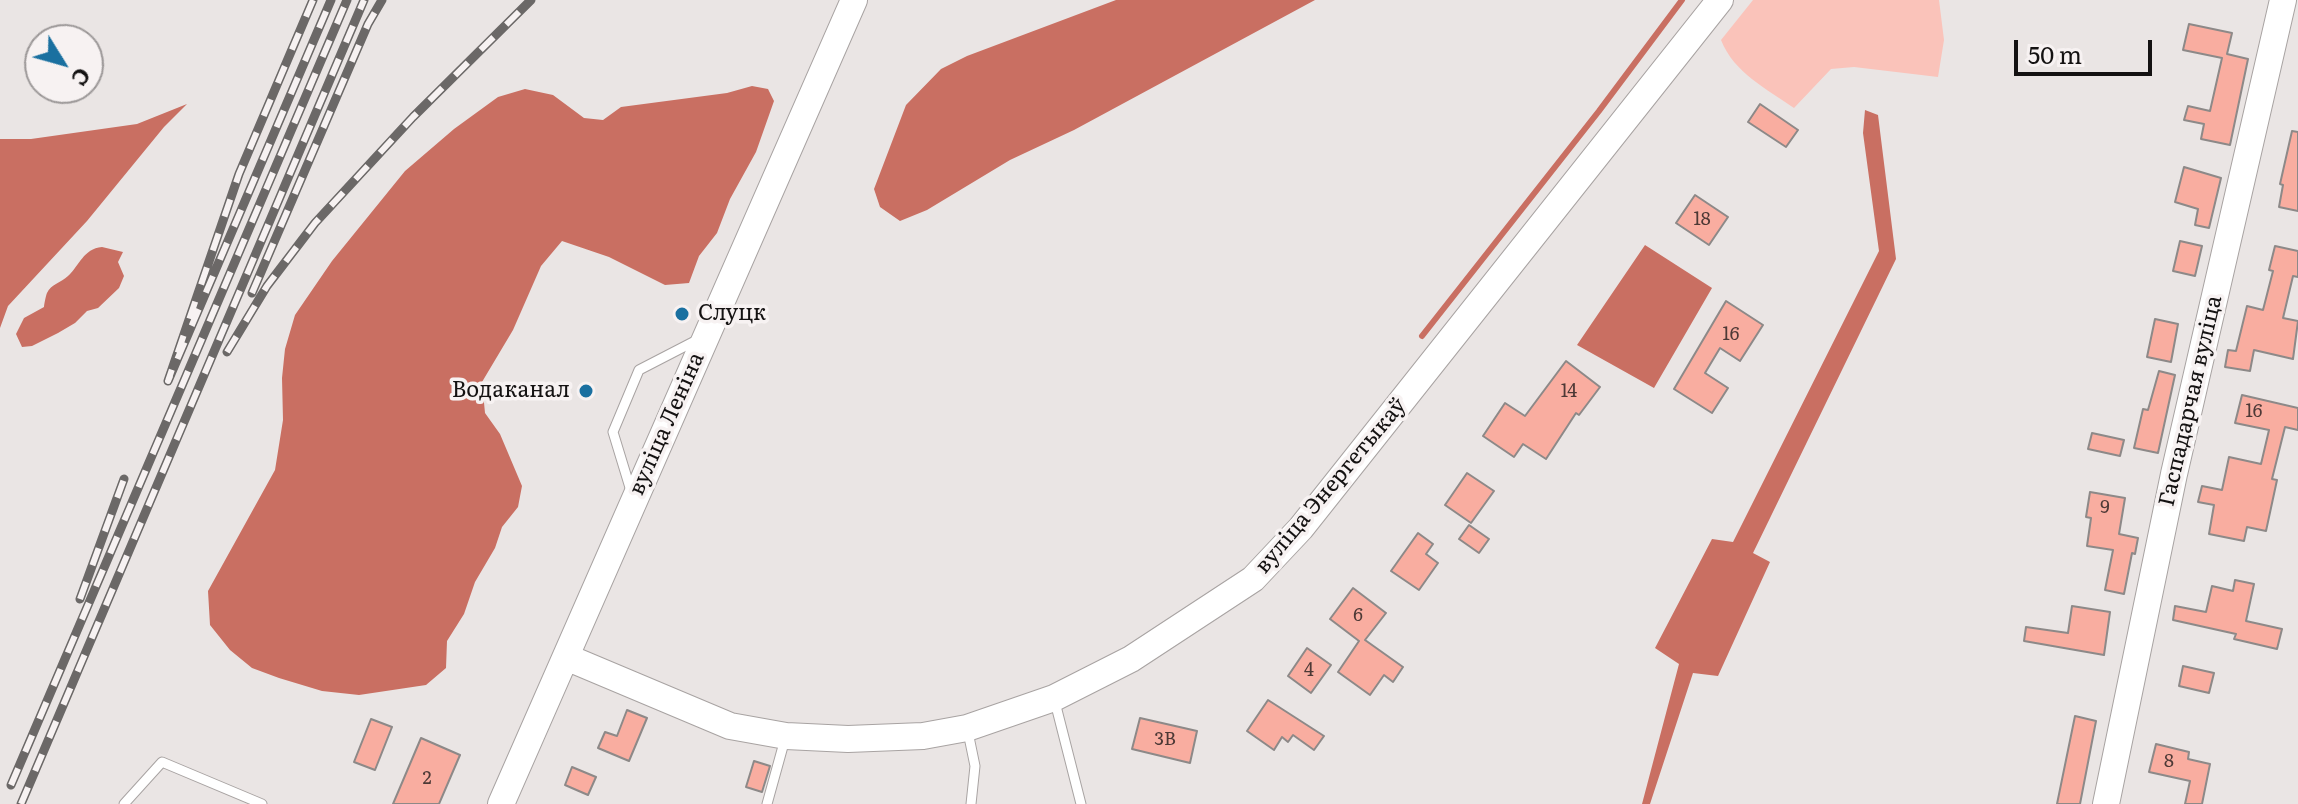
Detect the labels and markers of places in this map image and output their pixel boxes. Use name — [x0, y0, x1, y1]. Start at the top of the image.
place label: Слуцк — [698, 301, 766, 327]
marker: Слуцк — [673, 305, 691, 323]
place label: Водаканал — [452, 378, 570, 404]
marker: Водаканал — [577, 382, 595, 400]

